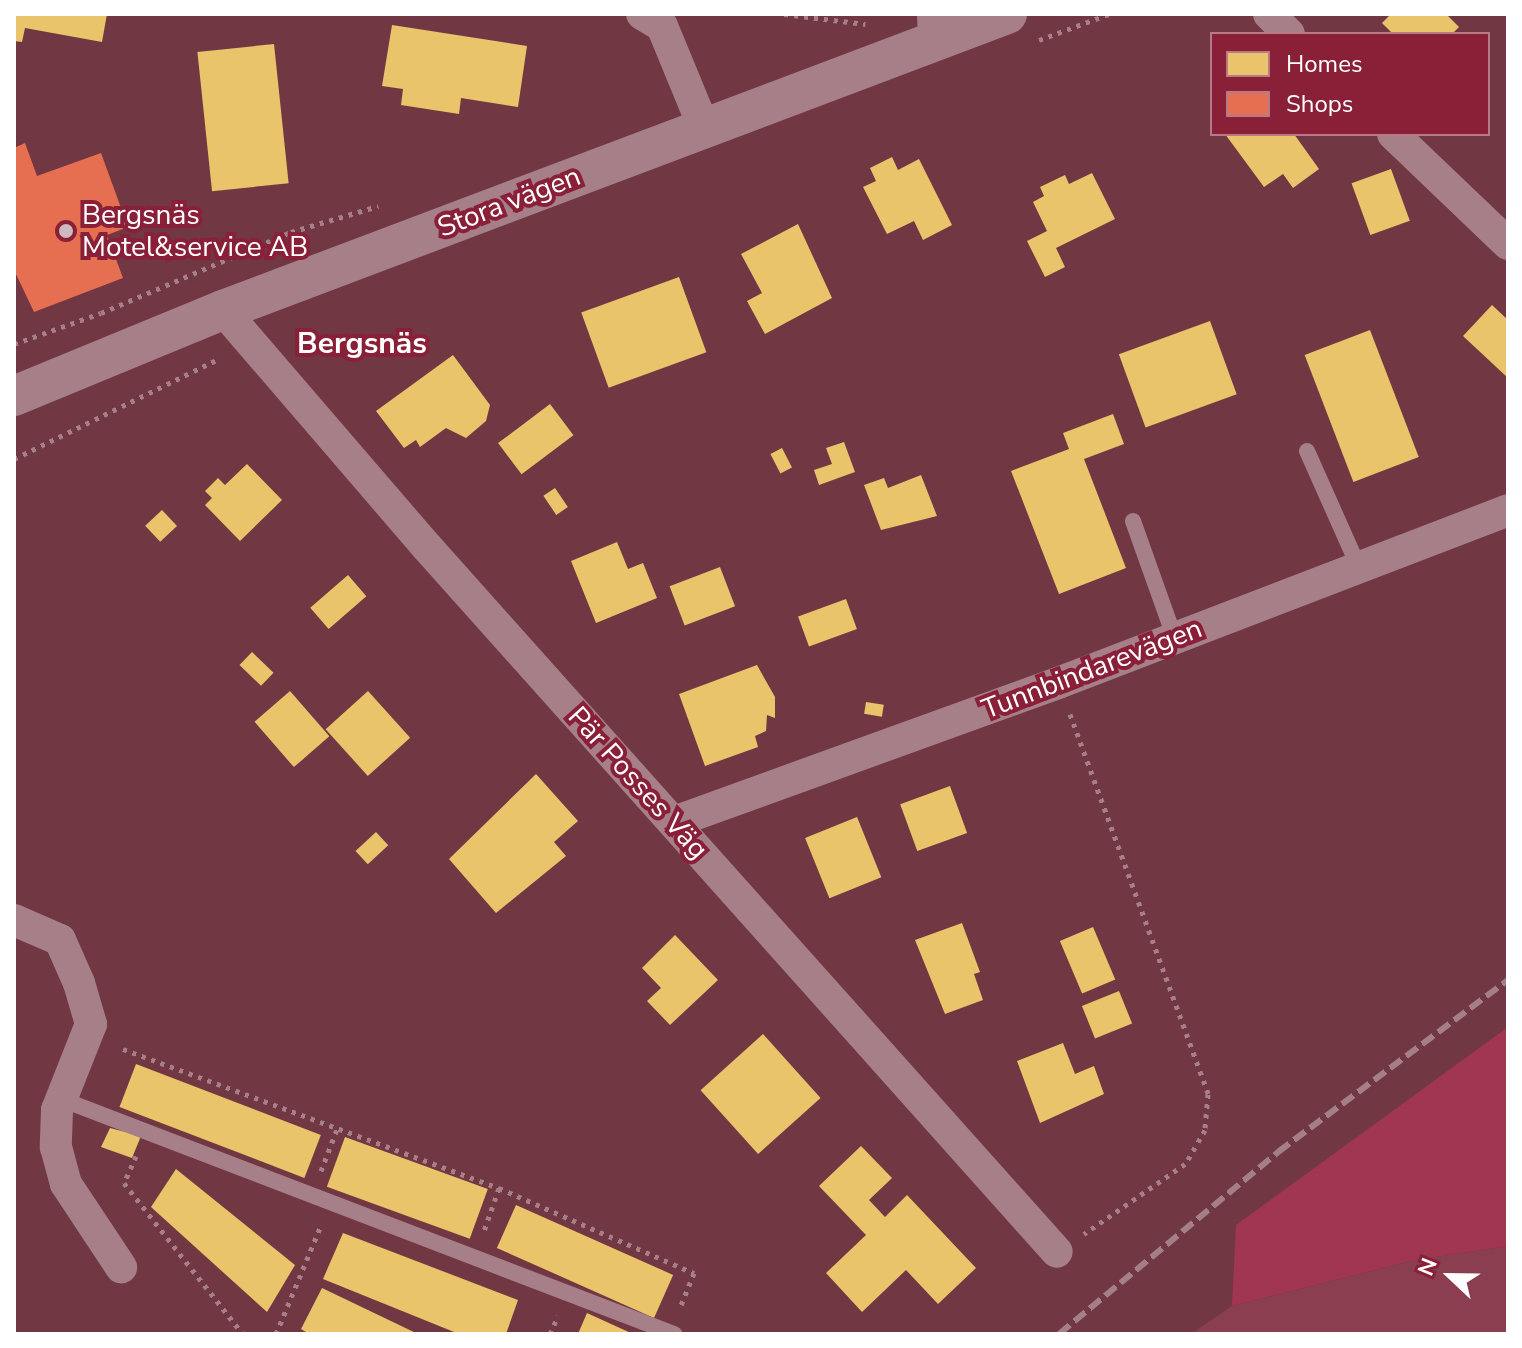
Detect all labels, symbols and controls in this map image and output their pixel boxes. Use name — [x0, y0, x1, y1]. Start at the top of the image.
legend — [1210, 32, 1490, 136]
text: Homes — [1286, 48, 1362, 80]
text: Shops — [1286, 88, 1353, 120]
street label: Stora vägen — [433, 159, 585, 245]
place label: Bergsnäs Motel&service AB — [82, 198, 308, 264]
marker: Bergsnäs Motel&service AB — [57, 222, 75, 240]
district label: Bergsnäs — [297, 326, 427, 362]
street label: Tunnbindarevägen — [977, 612, 1207, 726]
street label: Pär Posses Väg — [561, 700, 715, 866]
north arrow — [1410, 1236, 1490, 1316]
text: N — [1411, 1254, 1445, 1280]

